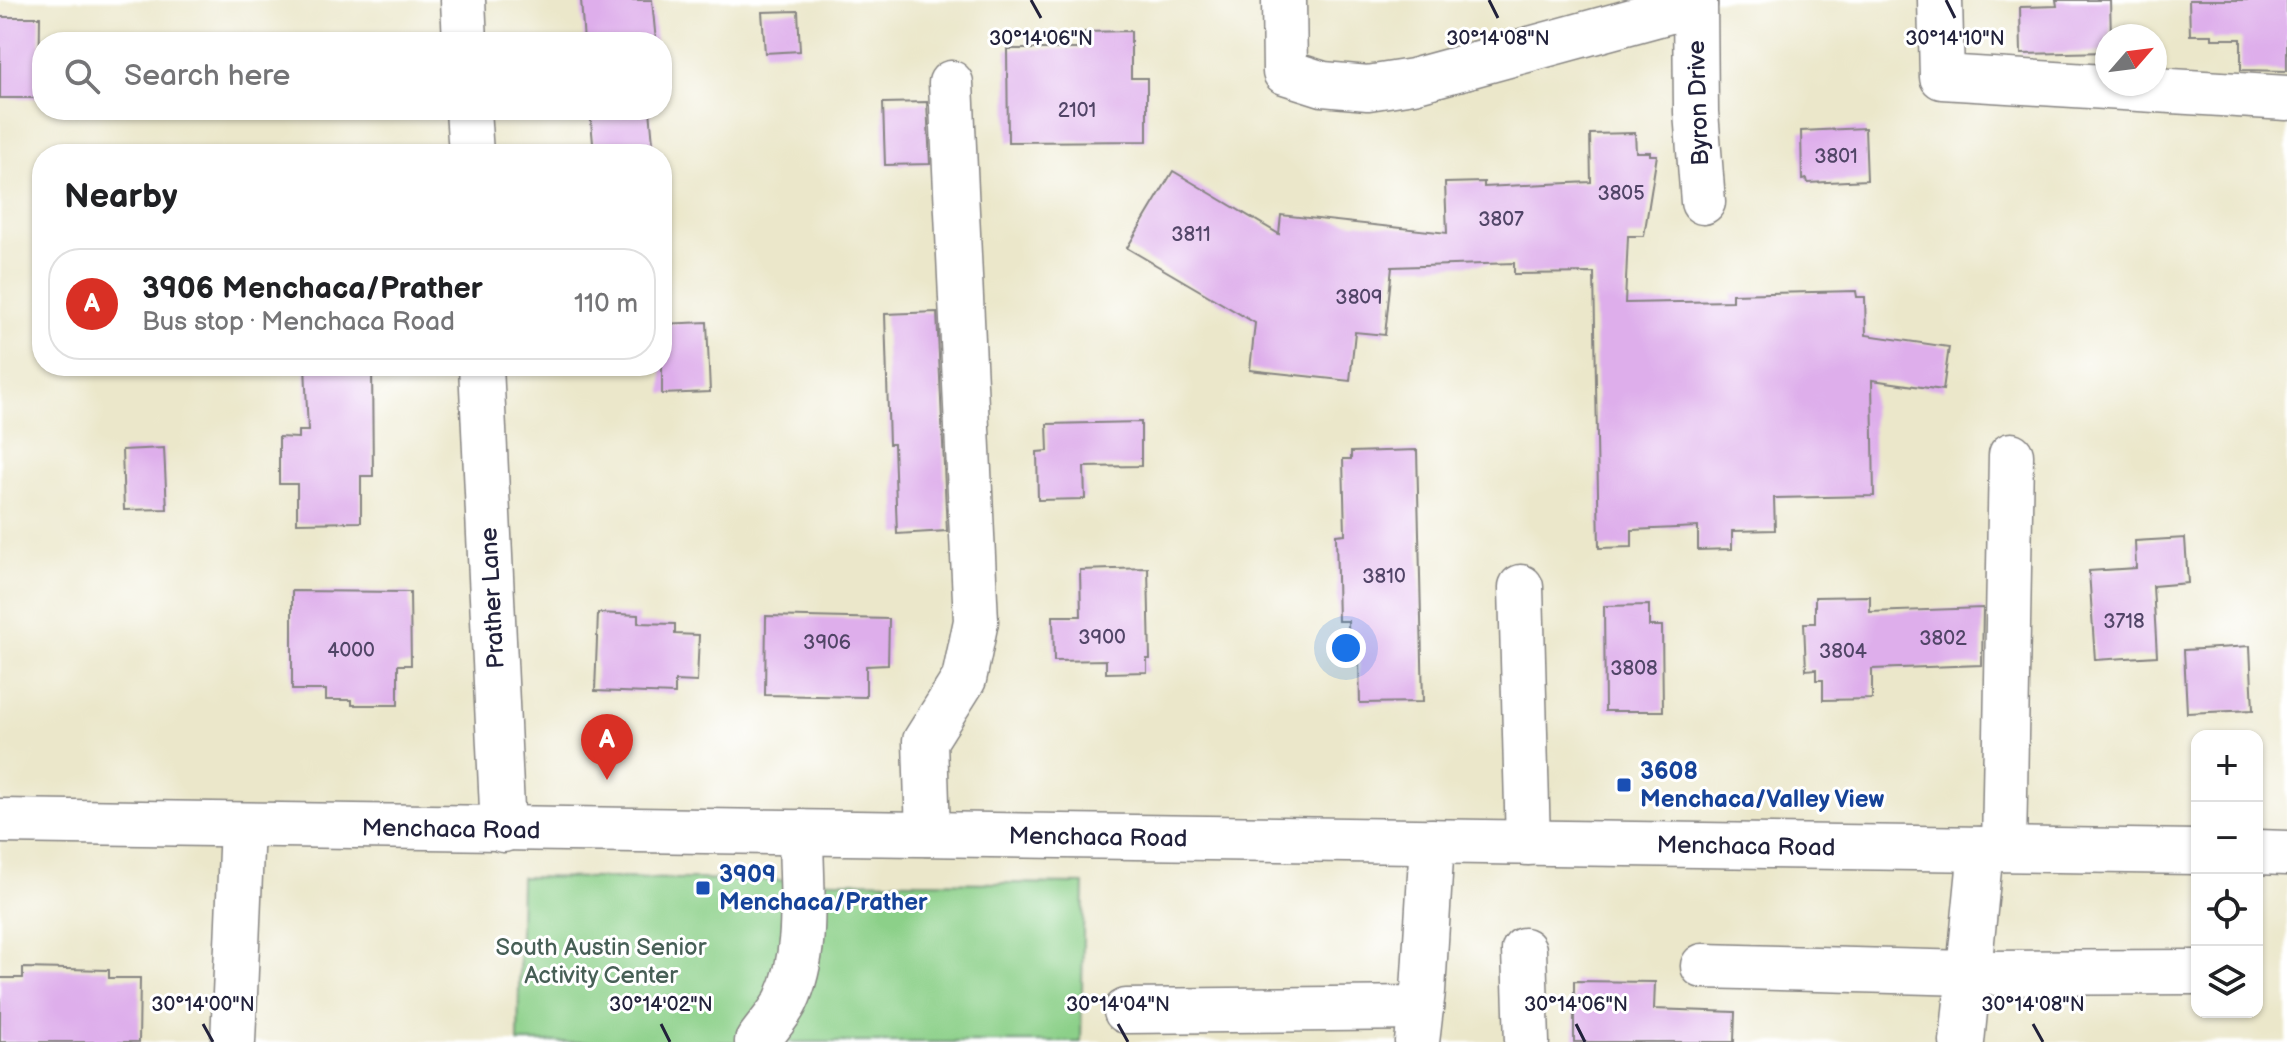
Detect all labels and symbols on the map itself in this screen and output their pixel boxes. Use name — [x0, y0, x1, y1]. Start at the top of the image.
north arrow — [2095, 24, 2167, 96]
text: 30°14'06"N — [989, 27, 1093, 51]
text: 30°14'08"N — [1446, 27, 1550, 51]
text: 30°14'10"N — [1905, 27, 2005, 51]
street label: Byron Drive — [1682, 40, 1715, 166]
house number: 2101 — [1058, 99, 1096, 123]
house number: 3801 — [1814, 145, 1858, 169]
house number: 3805 — [1597, 182, 1645, 206]
house number: 3807 — [1478, 208, 1524, 232]
house number: 3811 — [1171, 223, 1211, 247]
house number: 3809 — [1335, 286, 1383, 310]
street label: Prather Lane — [474, 527, 511, 669]
house number: 3810 — [1362, 565, 1406, 589]
house number: 3718 — [2103, 610, 2145, 634]
house number: 3900 — [1078, 626, 1126, 650]
house number: 3802 — [1919, 627, 1967, 651]
your location — [1326, 628, 1366, 668]
house number: 3906 — [803, 631, 851, 655]
house number: 4000 — [327, 639, 375, 663]
house number: 3804 — [1819, 640, 1867, 664]
house number: 3808 — [1610, 657, 1658, 681]
pin: A — [581, 714, 633, 780]
place label: 3608 Menchaca/Valley View — [1640, 757, 1885, 814]
marker: 3608 Menchaca/Valley View — [1615, 776, 1633, 794]
street label: Menchaca Road — [361, 813, 541, 846]
street label: Menchaca Road — [1008, 821, 1188, 854]
street label: Menchaca Road — [1656, 830, 1836, 863]
place label: 3909 Menchaca/Prather — [719, 860, 928, 917]
marker: 3909 Menchaca/Prather — [694, 879, 712, 897]
park label: South Austin Senior Activity Center — [496, 933, 707, 990]
text: 30°14'00"N — [151, 993, 255, 1017]
text: 30°14'02"N — [609, 993, 713, 1017]
text: 30°14'04"N — [1066, 993, 1170, 1017]
text: 30°14'06"N — [1524, 993, 1628, 1017]
text: 30°14'08"N — [1981, 993, 2085, 1017]

